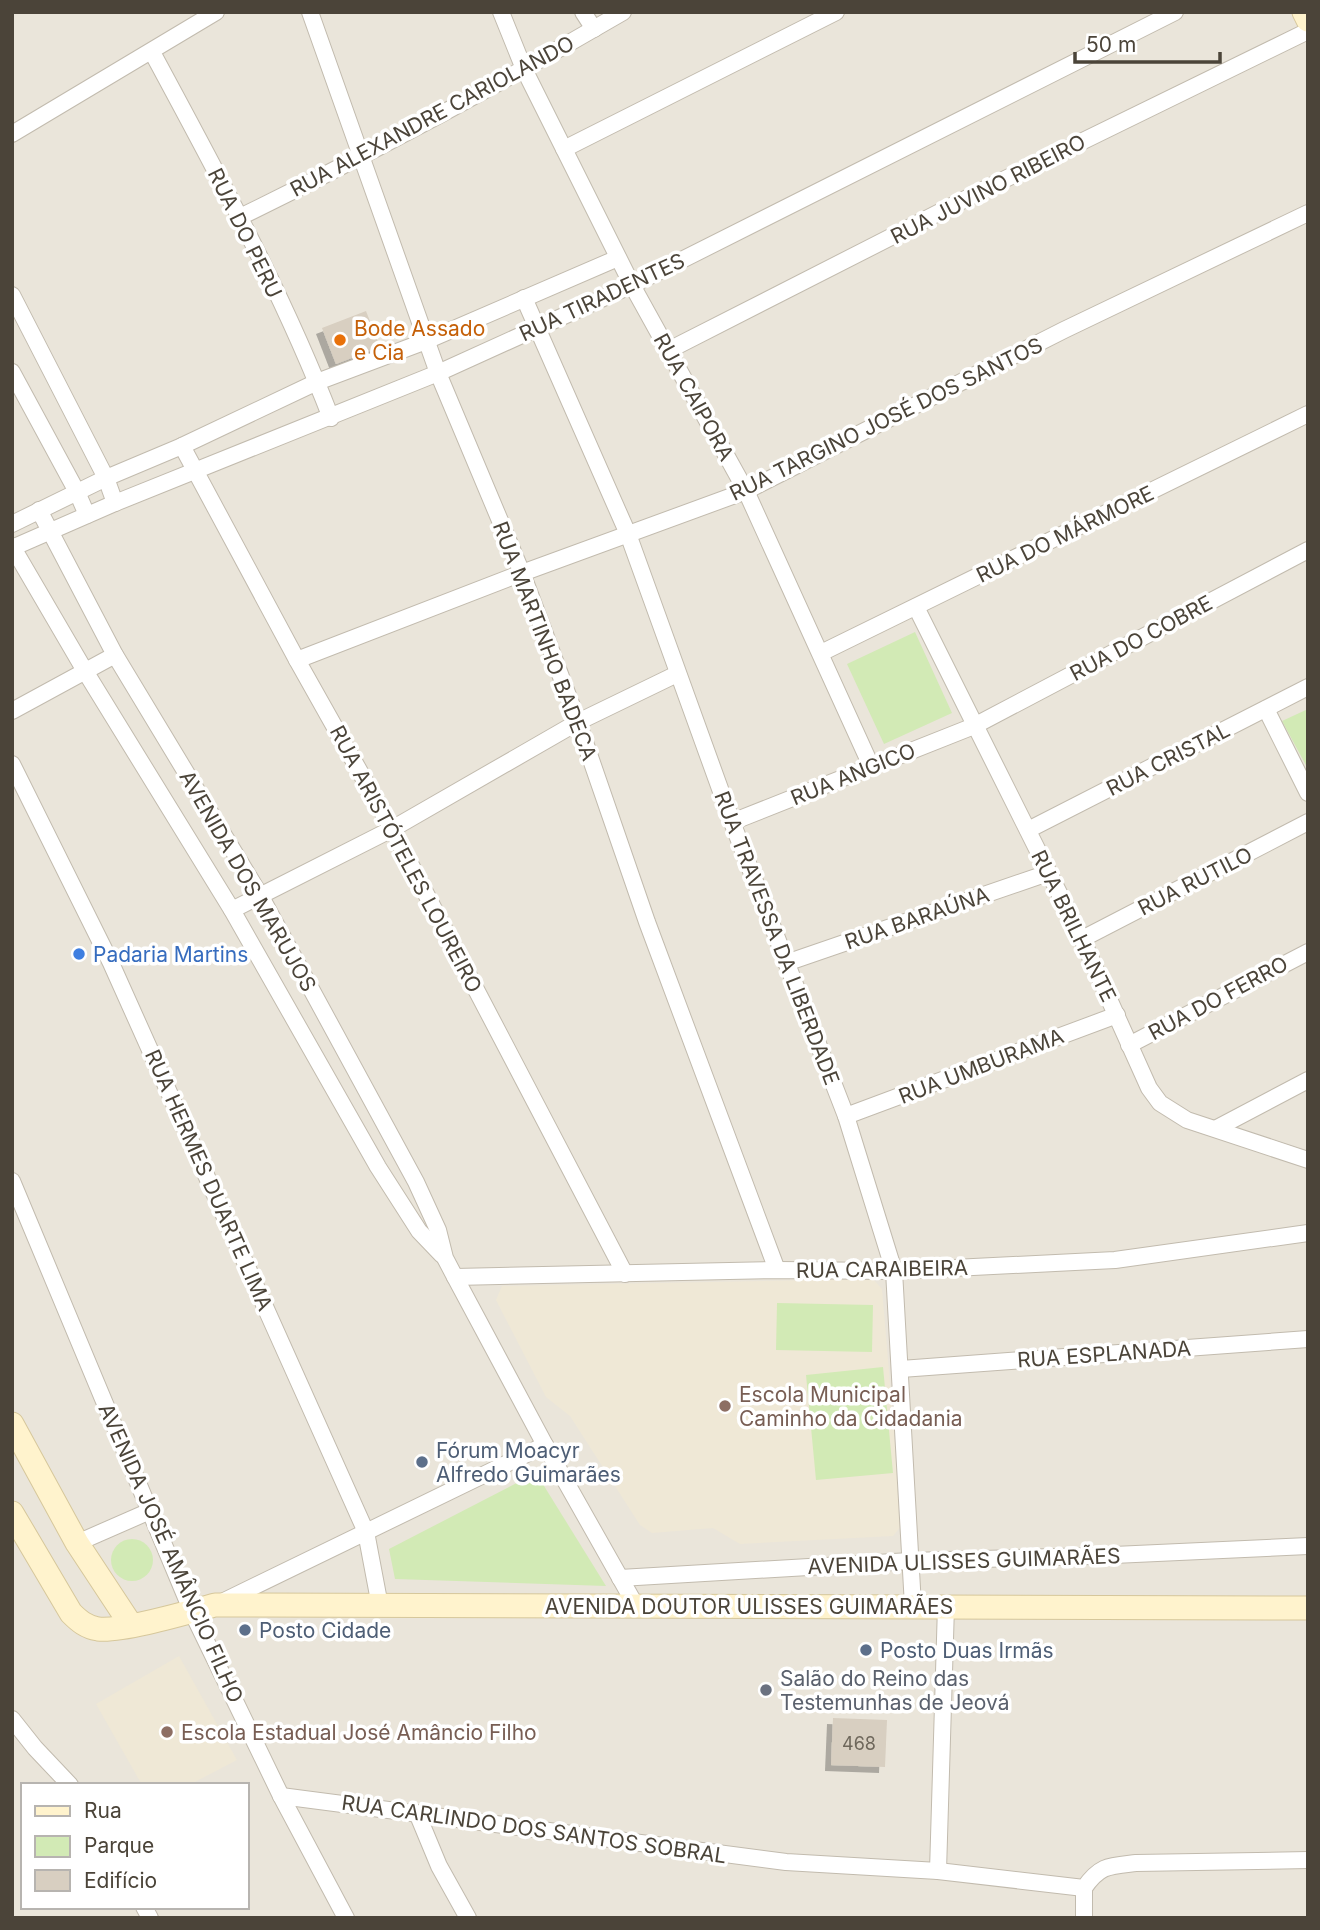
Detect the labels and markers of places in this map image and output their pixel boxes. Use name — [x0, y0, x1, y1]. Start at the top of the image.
place label: Bode Assado e Cia — [354, 316, 485, 365]
marker: Bode Assado e Cia — [332, 332, 348, 348]
place label: Padaria Martins — [93, 942, 248, 967]
marker: Padaria Martins — [71, 946, 87, 962]
place label: Escola Municipal Caminho da Cidadania — [739, 1382, 963, 1431]
marker: Escola Municipal Caminho da Cidadania — [717, 1398, 733, 1414]
place label: Fórum Moacyr Alfredo Guimarães — [436, 1438, 621, 1487]
marker: Fórum Moacyr Alfredo Guimarães — [414, 1454, 430, 1470]
place label: Posto Cidade — [259, 1618, 391, 1643]
marker: Posto Cidade — [237, 1622, 253, 1638]
place label: Posto Duas Irmãs — [880, 1638, 1054, 1663]
marker: Posto Duas Irmãs — [858, 1642, 874, 1658]
place label: Salão do Reino das Testemunhas de Jeová — [780, 1666, 1009, 1715]
marker: Salão do Reino das Testemunhas de Jeová — [758, 1682, 774, 1698]
place label: Escola Estadual José Amâncio Filho — [181, 1720, 537, 1745]
marker: Escola Estadual José Amâncio Filho — [159, 1724, 175, 1740]

